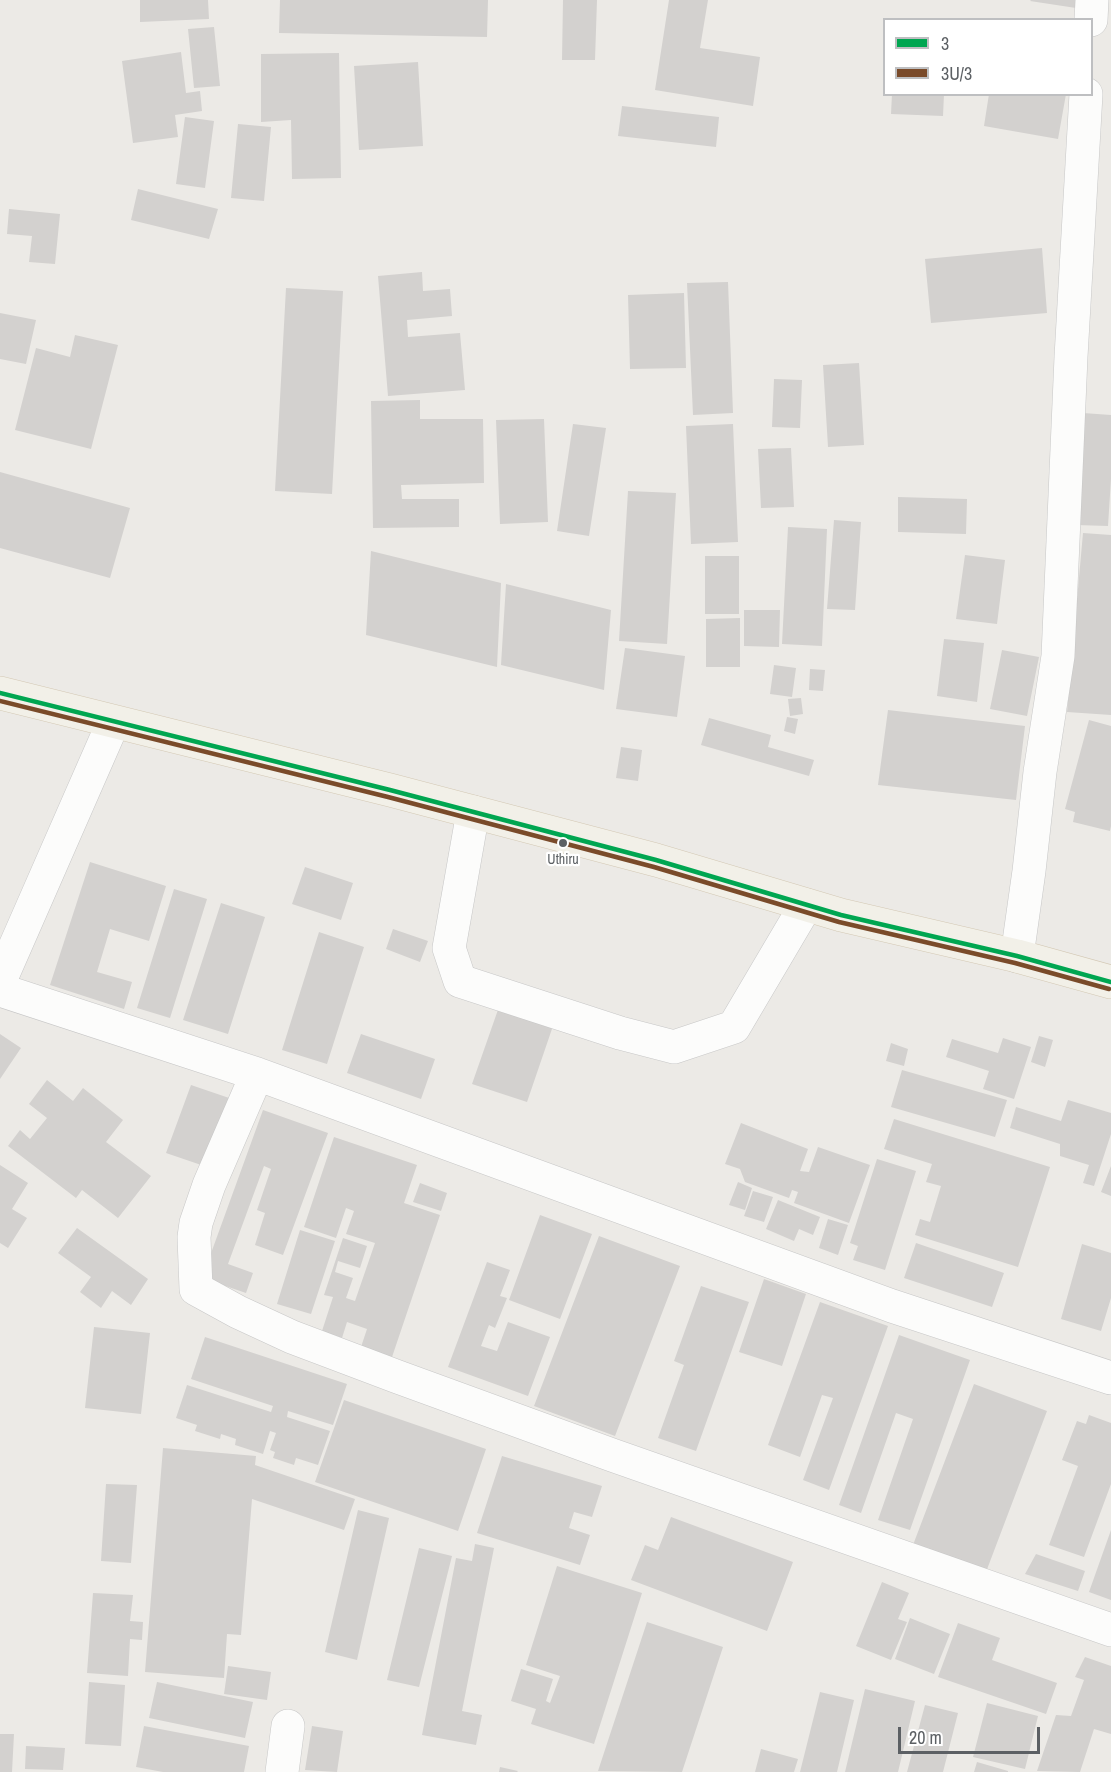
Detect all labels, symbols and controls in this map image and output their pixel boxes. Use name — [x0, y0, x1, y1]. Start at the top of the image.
legend — [883, 18, 1093, 96]
text: 3 — [941, 31, 949, 56]
text: 3U/3 — [941, 61, 972, 86]
marker: Uthiru — [557, 837, 569, 849]
place label: Uthiru — [547, 852, 579, 868]
scale bar — [901, 1715, 1044, 1753]
text: 20 m — [909, 1725, 942, 1750]

